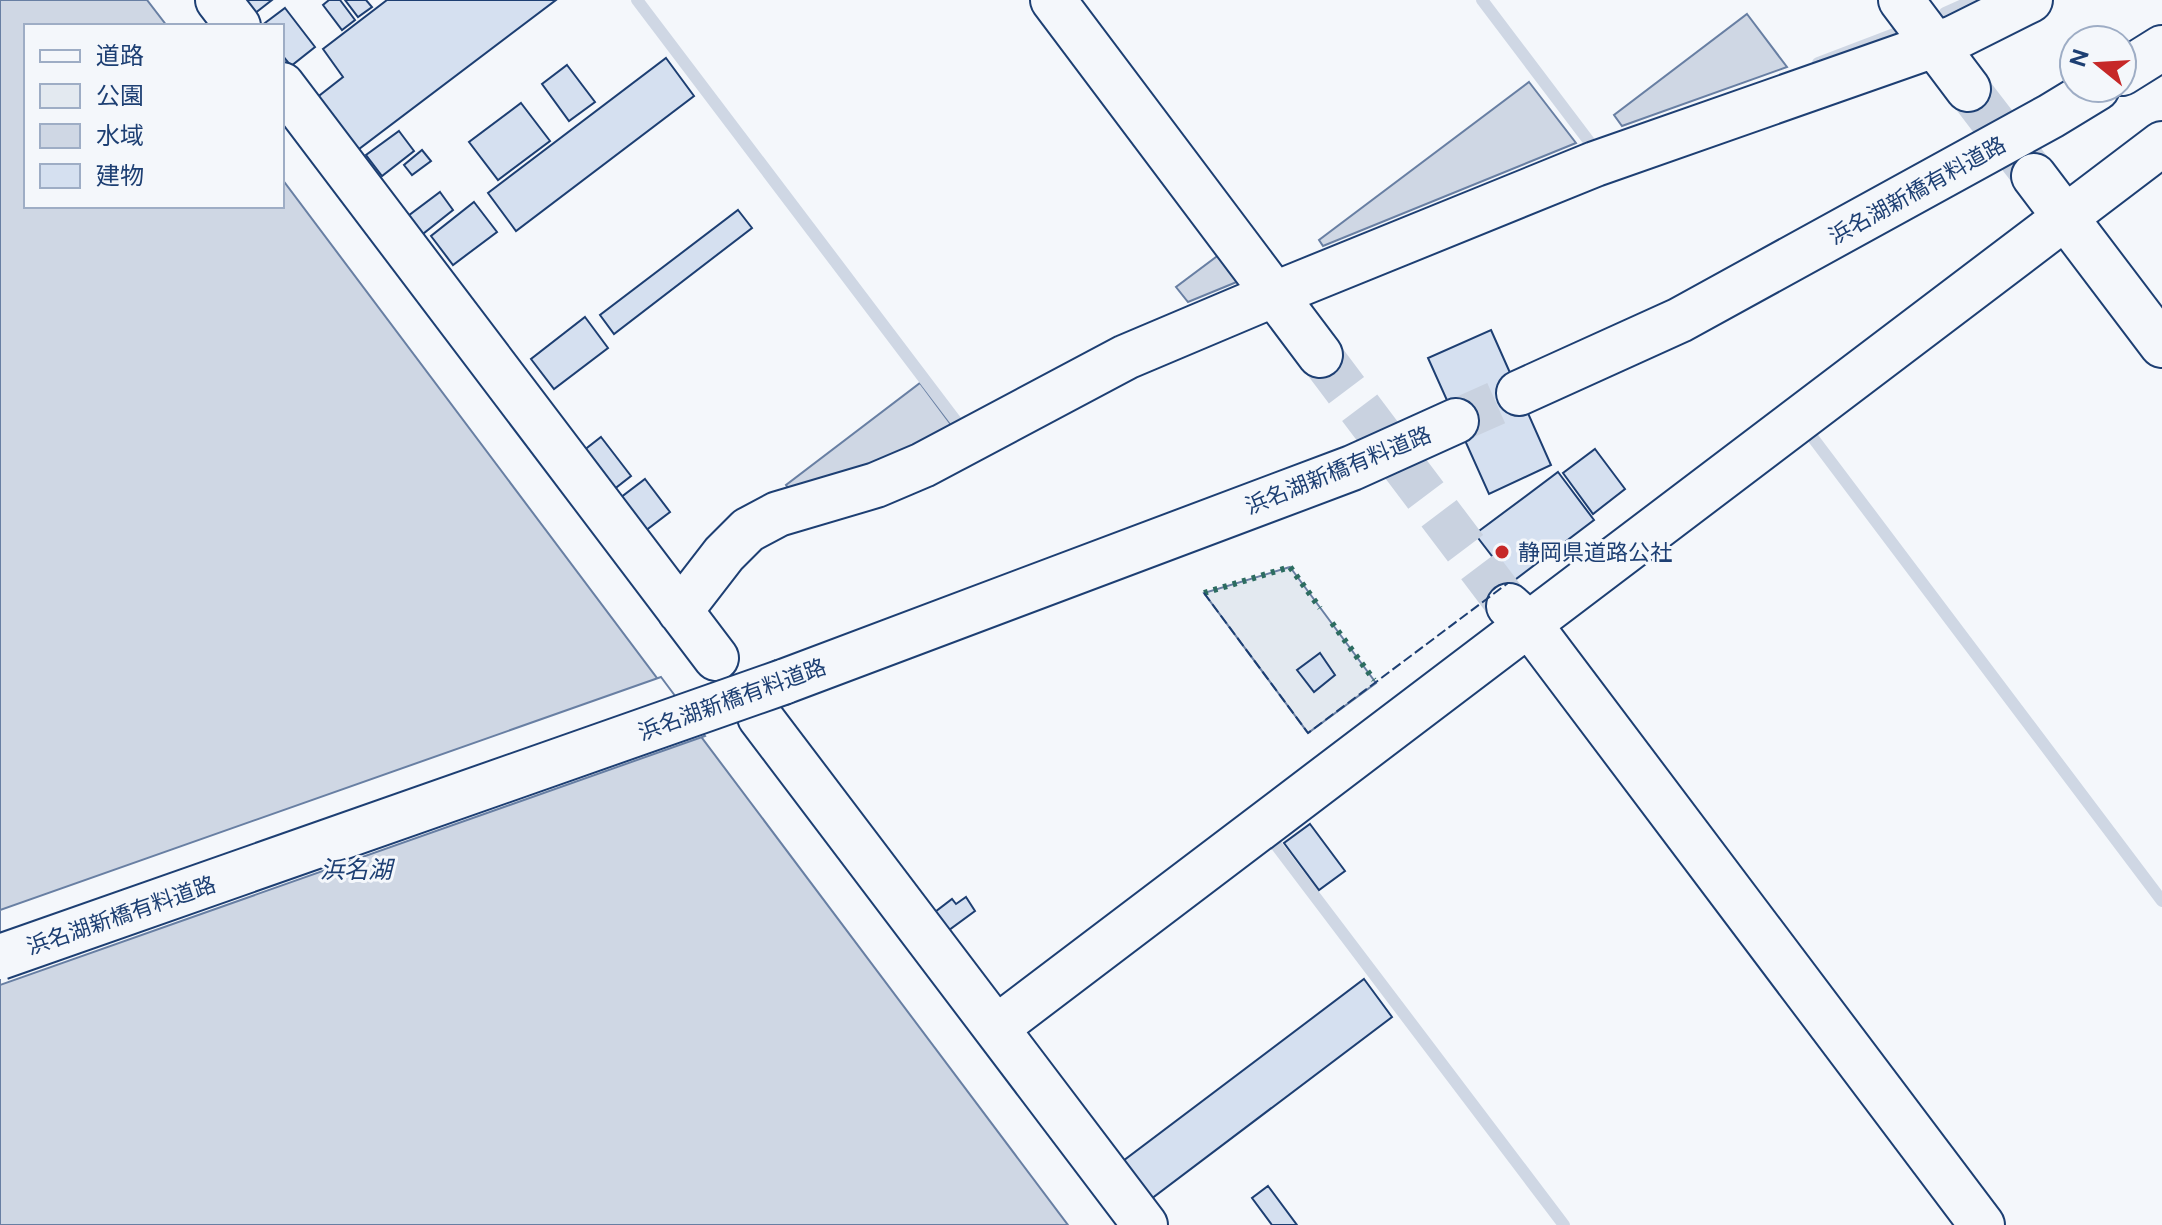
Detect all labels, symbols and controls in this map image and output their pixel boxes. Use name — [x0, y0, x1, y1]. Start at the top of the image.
legend — [24, 24, 284, 208]
north arrow — [2058, 24, 2138, 104]
text: 道路 — [96, 41, 144, 69]
text: N — [2064, 46, 2094, 70]
text: 公園 — [96, 81, 144, 109]
text: 水域 — [96, 121, 144, 149]
street label: 浜名湖新橋有料道路 — [1824, 131, 2010, 249]
text: 建物 — [96, 161, 144, 189]
street label: 浜名湖新橋有料道路 — [1241, 421, 1435, 519]
place label: 静岡県道路公社 — [1518, 539, 1672, 565]
marker: 静岡県道路公社 — [1493, 543, 1511, 561]
street label: 浜名湖新橋有料道路 — [635, 653, 829, 745]
water label: 浜名湖 — [320, 855, 396, 883]
street label: 浜名湖新橋有料道路 — [23, 870, 219, 960]

